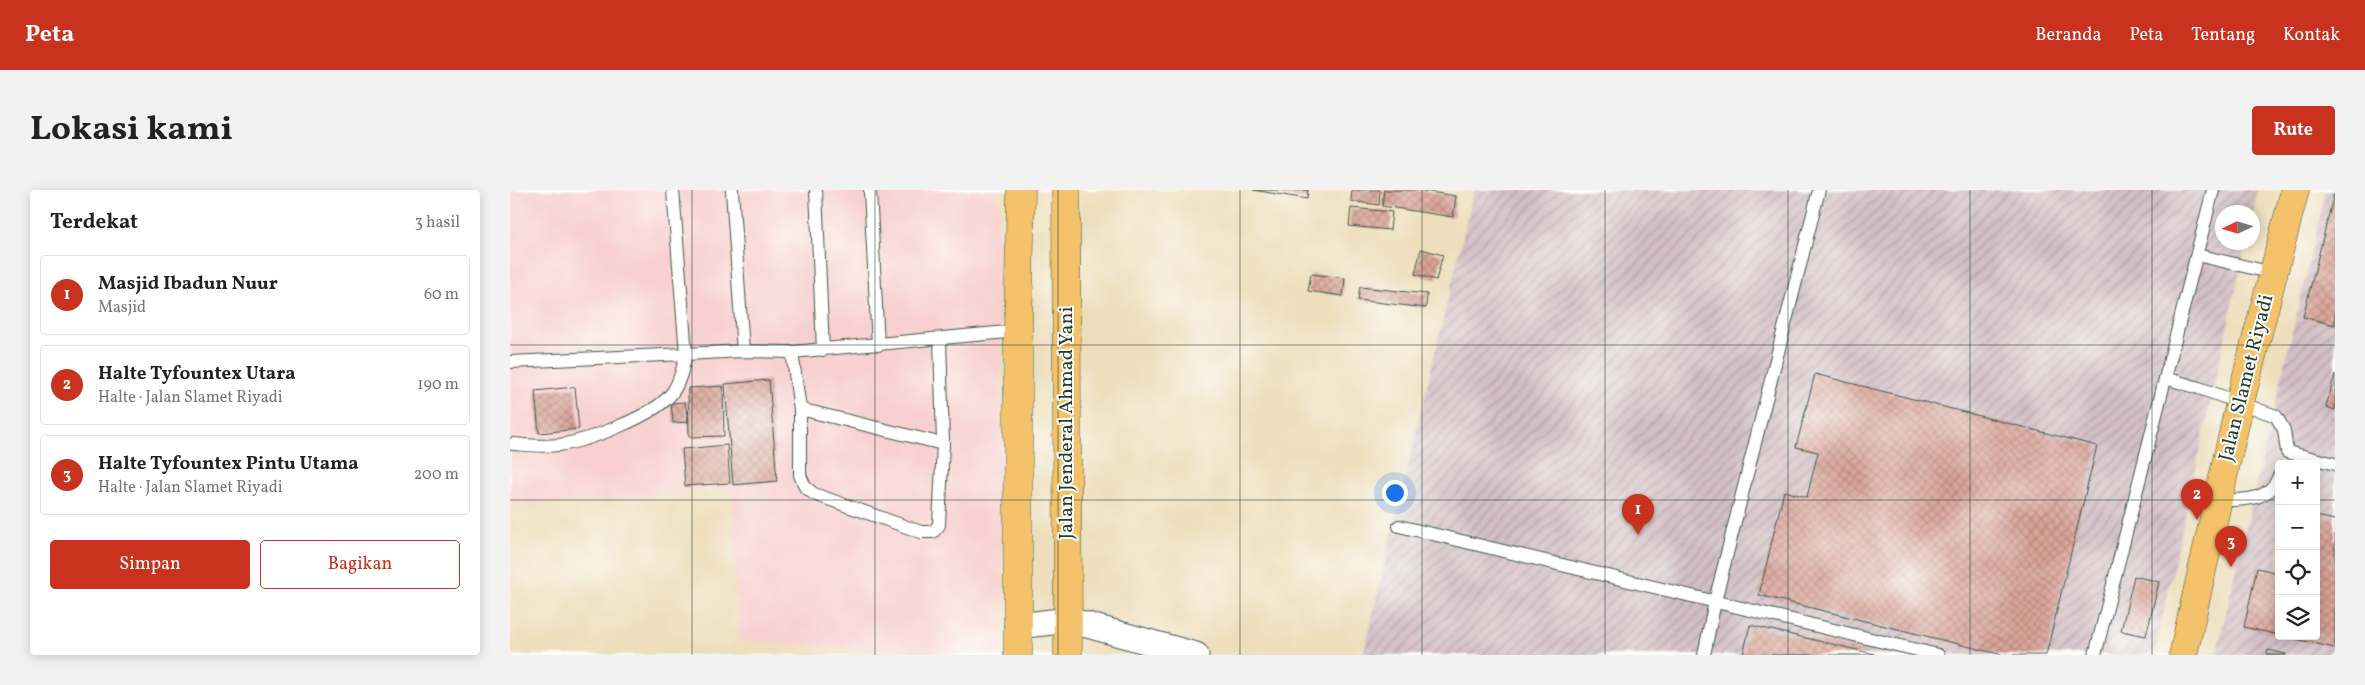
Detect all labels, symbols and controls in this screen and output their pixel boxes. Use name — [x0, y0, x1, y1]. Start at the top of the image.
text: Peta — [25, 18, 74, 52]
text: Beranda — [2035, 23, 2101, 48]
text: Peta — [2129, 23, 2163, 48]
text: Tentang — [2191, 23, 2255, 48]
text: Kontak — [2283, 23, 2340, 48]
text: Lokasi kami — [30, 106, 233, 154]
button: Rute — [2252, 106, 2335, 155]
north arrow — [2215, 205, 2260, 250]
text: Terdekat — [50, 208, 138, 237]
text: 3 hasil — [415, 212, 460, 234]
text: Masjid Ibadun Nuur — [98, 271, 278, 297]
text: 1 — [64, 284, 70, 306]
text: 60 m — [424, 284, 459, 306]
street label: Jalan Slamet Riyadi — [2213, 291, 2281, 465]
text: Masjid — [98, 297, 146, 319]
street label: Jalan Jenderal Ahmad Yani — [1053, 306, 1081, 540]
text: Halte Tyfountex Utara — [98, 361, 296, 387]
text: 2 — [63, 374, 71, 396]
text: 190 m — [417, 374, 459, 396]
text: Halte · Jalan Slamet Riyadi — [98, 387, 282, 409]
text: Halte Tyfountex Pintu Utama — [98, 451, 359, 477]
map controls — [2275, 460, 2320, 640]
button: + — [2275, 460, 2320, 505]
text: 3 — [63, 464, 71, 486]
text: 200 m — [414, 464, 459, 486]
text: Halte · Jalan Slamet Riyadi — [98, 477, 282, 499]
pin: 2 — [2181, 479, 2213, 520]
your location — [1382, 480, 1408, 506]
pin: 1 — [1622, 494, 1654, 535]
button: − — [2275, 505, 2320, 550]
pin: 3 — [2215, 526, 2247, 567]
button: Simpan — [50, 540, 250, 589]
button: Bagikan — [260, 540, 460, 589]
button: locate — [2275, 550, 2320, 595]
button: layers — [2275, 595, 2320, 640]

